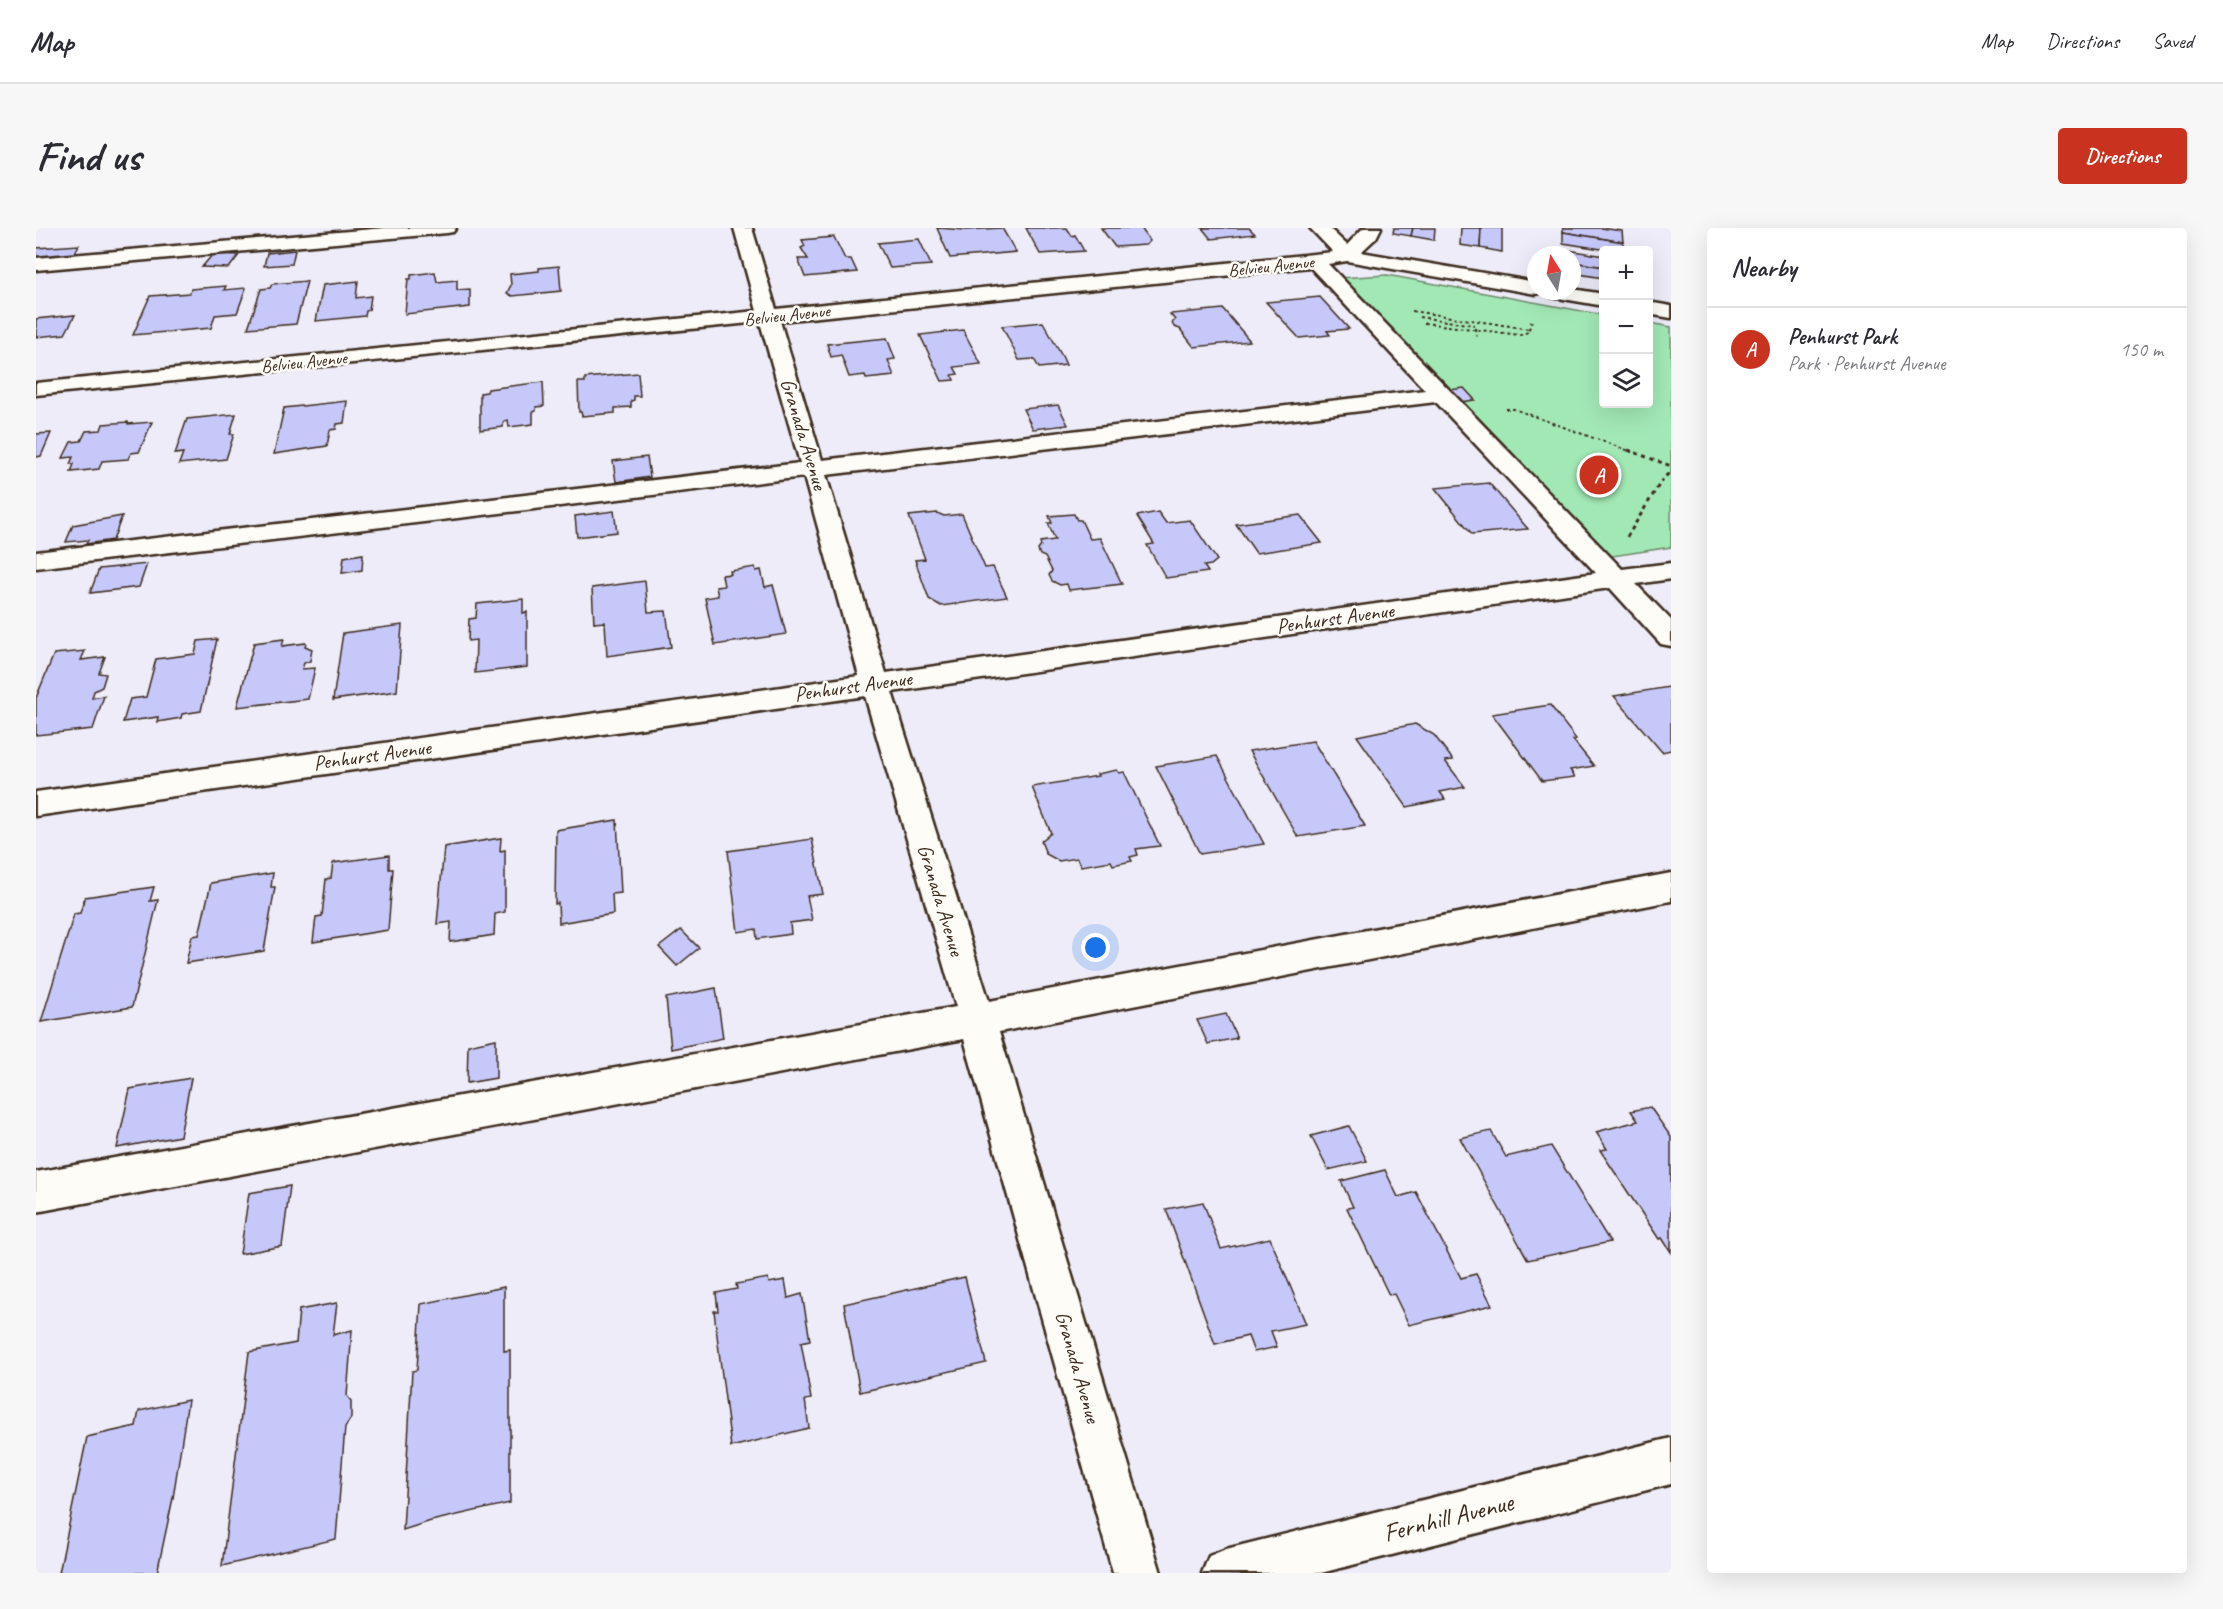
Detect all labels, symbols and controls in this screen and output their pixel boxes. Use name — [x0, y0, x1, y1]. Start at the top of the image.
text: Map — [30, 24, 73, 59]
text: Map — [1981, 28, 2013, 54]
text: Directions — [2046, 28, 2119, 54]
text: Saved — [2152, 28, 2193, 54]
button: Directions — [2058, 128, 2187, 184]
text: Find us — [36, 130, 141, 183]
north arrow — [1527, 246, 1581, 300]
map controls — [1599, 246, 1653, 408]
button: + — [1599, 246, 1653, 300]
street label: Belvieu Avenue — [1227, 250, 1316, 281]
text: Nearby — [1731, 251, 1796, 284]
street label: Belvieu Avenue — [743, 299, 832, 330]
button: − — [1599, 300, 1653, 354]
text: Penhurst Park — [1788, 323, 1897, 351]
text: A — [1745, 337, 1756, 362]
text: 150 m — [2120, 337, 2163, 362]
street label: Belvieu Avenue — [260, 346, 349, 377]
text: Park · Penhurst Avenue — [1788, 351, 1946, 376]
button: layers — [1599, 354, 1653, 408]
street label: Granada Avenue — [775, 375, 834, 494]
pin: A — [1580, 452, 1618, 498]
street label: Penhurst Avenue — [1275, 597, 1396, 639]
street label: Penhurst Avenue — [793, 665, 914, 707]
street label: Penhurst Avenue — [312, 734, 433, 776]
street label: Granada Avenue — [912, 841, 971, 960]
your location — [1081, 933, 1110, 962]
street label: Granada Avenue — [1050, 1308, 1107, 1427]
street label: Fernhill Avenue — [1380, 1485, 1518, 1549]

